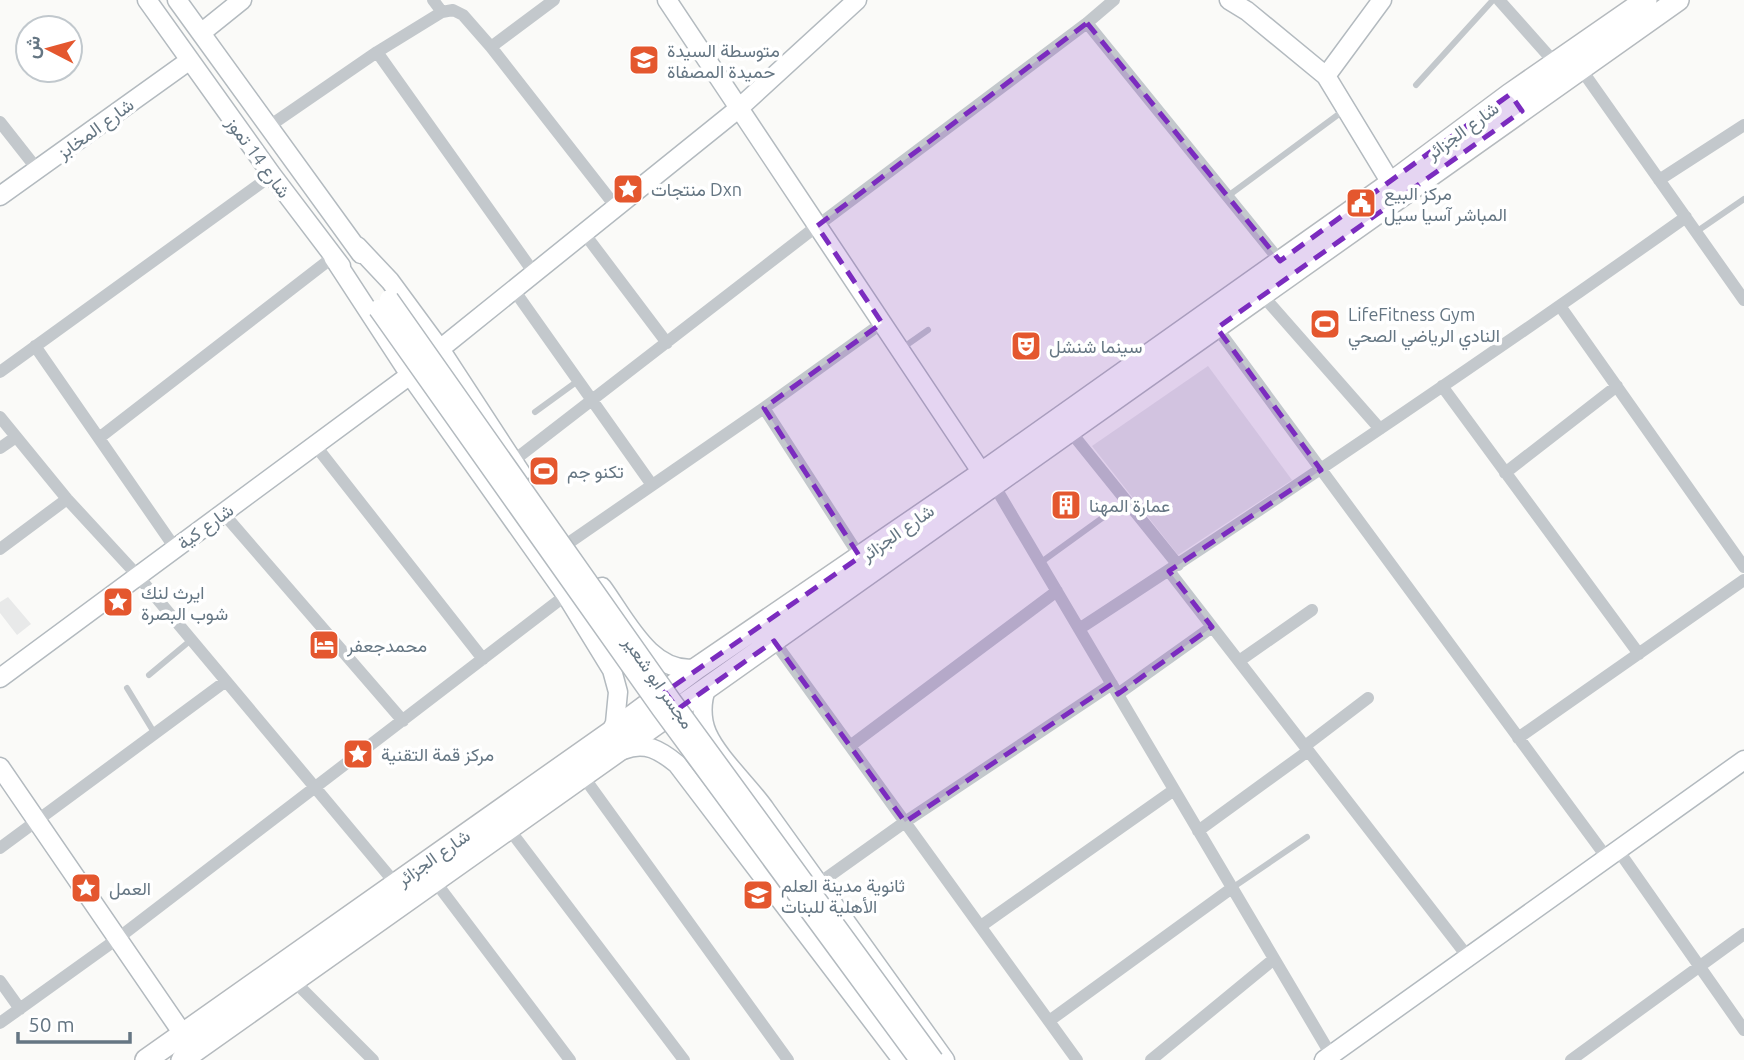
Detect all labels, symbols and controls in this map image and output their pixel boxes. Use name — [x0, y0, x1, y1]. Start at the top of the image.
north arrow — [14, 14, 84, 84]
text: ش — [20, 35, 45, 60]
place label: متوسطة السيدة حميدة المصفاة — [667, 40, 780, 82]
school or university icon: متوسطة السيدة حميدة المصفاة — [627, 43, 661, 77]
street label: شارع المخابز — [52, 94, 139, 165]
street label: شارع الجزائر — [1421, 97, 1504, 166]
street label: شارع 14 تموز — [220, 112, 295, 203]
place icon: منتجات Dxn — [611, 172, 645, 206]
place label: منتجات Dxn — [651, 179, 742, 200]
place label: مركز البيع المباشر آسيا سيل — [1384, 183, 1507, 226]
public building icon: مركز البيع المباشر آسيا سيل — [1344, 186, 1378, 220]
place label: LifeFitness Gym النادي الرياضي الصحي — [1348, 304, 1500, 351]
sports icon: LifeFitness Gym النادي الرياضي الصحي — [1308, 307, 1342, 341]
theatre icon: سينما شنشل — [1009, 329, 1043, 363]
place label: سينما شنشل — [1049, 336, 1142, 358]
sports icon: تكنو جم — [527, 454, 561, 488]
place label: تكنو جم — [567, 461, 624, 484]
building icon: عمارة المهنا — [1049, 488, 1083, 522]
place label: عمارة المهنا — [1089, 495, 1170, 517]
street label: شارع كية — [173, 499, 239, 555]
street label: شارع الجزائر — [856, 500, 939, 567]
place label: ايرث لنك شوب البصرة — [141, 582, 228, 625]
place icon: ايرث لنك شوب البصرة — [101, 585, 135, 619]
hotel icon: محمدجعفر — [307, 628, 341, 662]
street label: مجسر ابو شعير — [618, 631, 698, 733]
place label: محمدجعفر — [346, 635, 427, 657]
place icon: مركز قمة التقنية — [341, 737, 375, 771]
place label: مركز قمة التقنية — [381, 744, 494, 766]
street label: شارع الجزائر — [392, 825, 475, 892]
place icon: العمل — [69, 871, 103, 905]
place label: ثانوية مدينة العلم الأهلية للبنات — [781, 875, 905, 917]
place label: العمل — [109, 878, 151, 900]
school or university icon: ثانوية مدينة العلم الأهلية للبنات — [741, 878, 775, 912]
scale bar — [18, 1000, 130, 1044]
text: 50 m — [28, 1012, 75, 1036]

